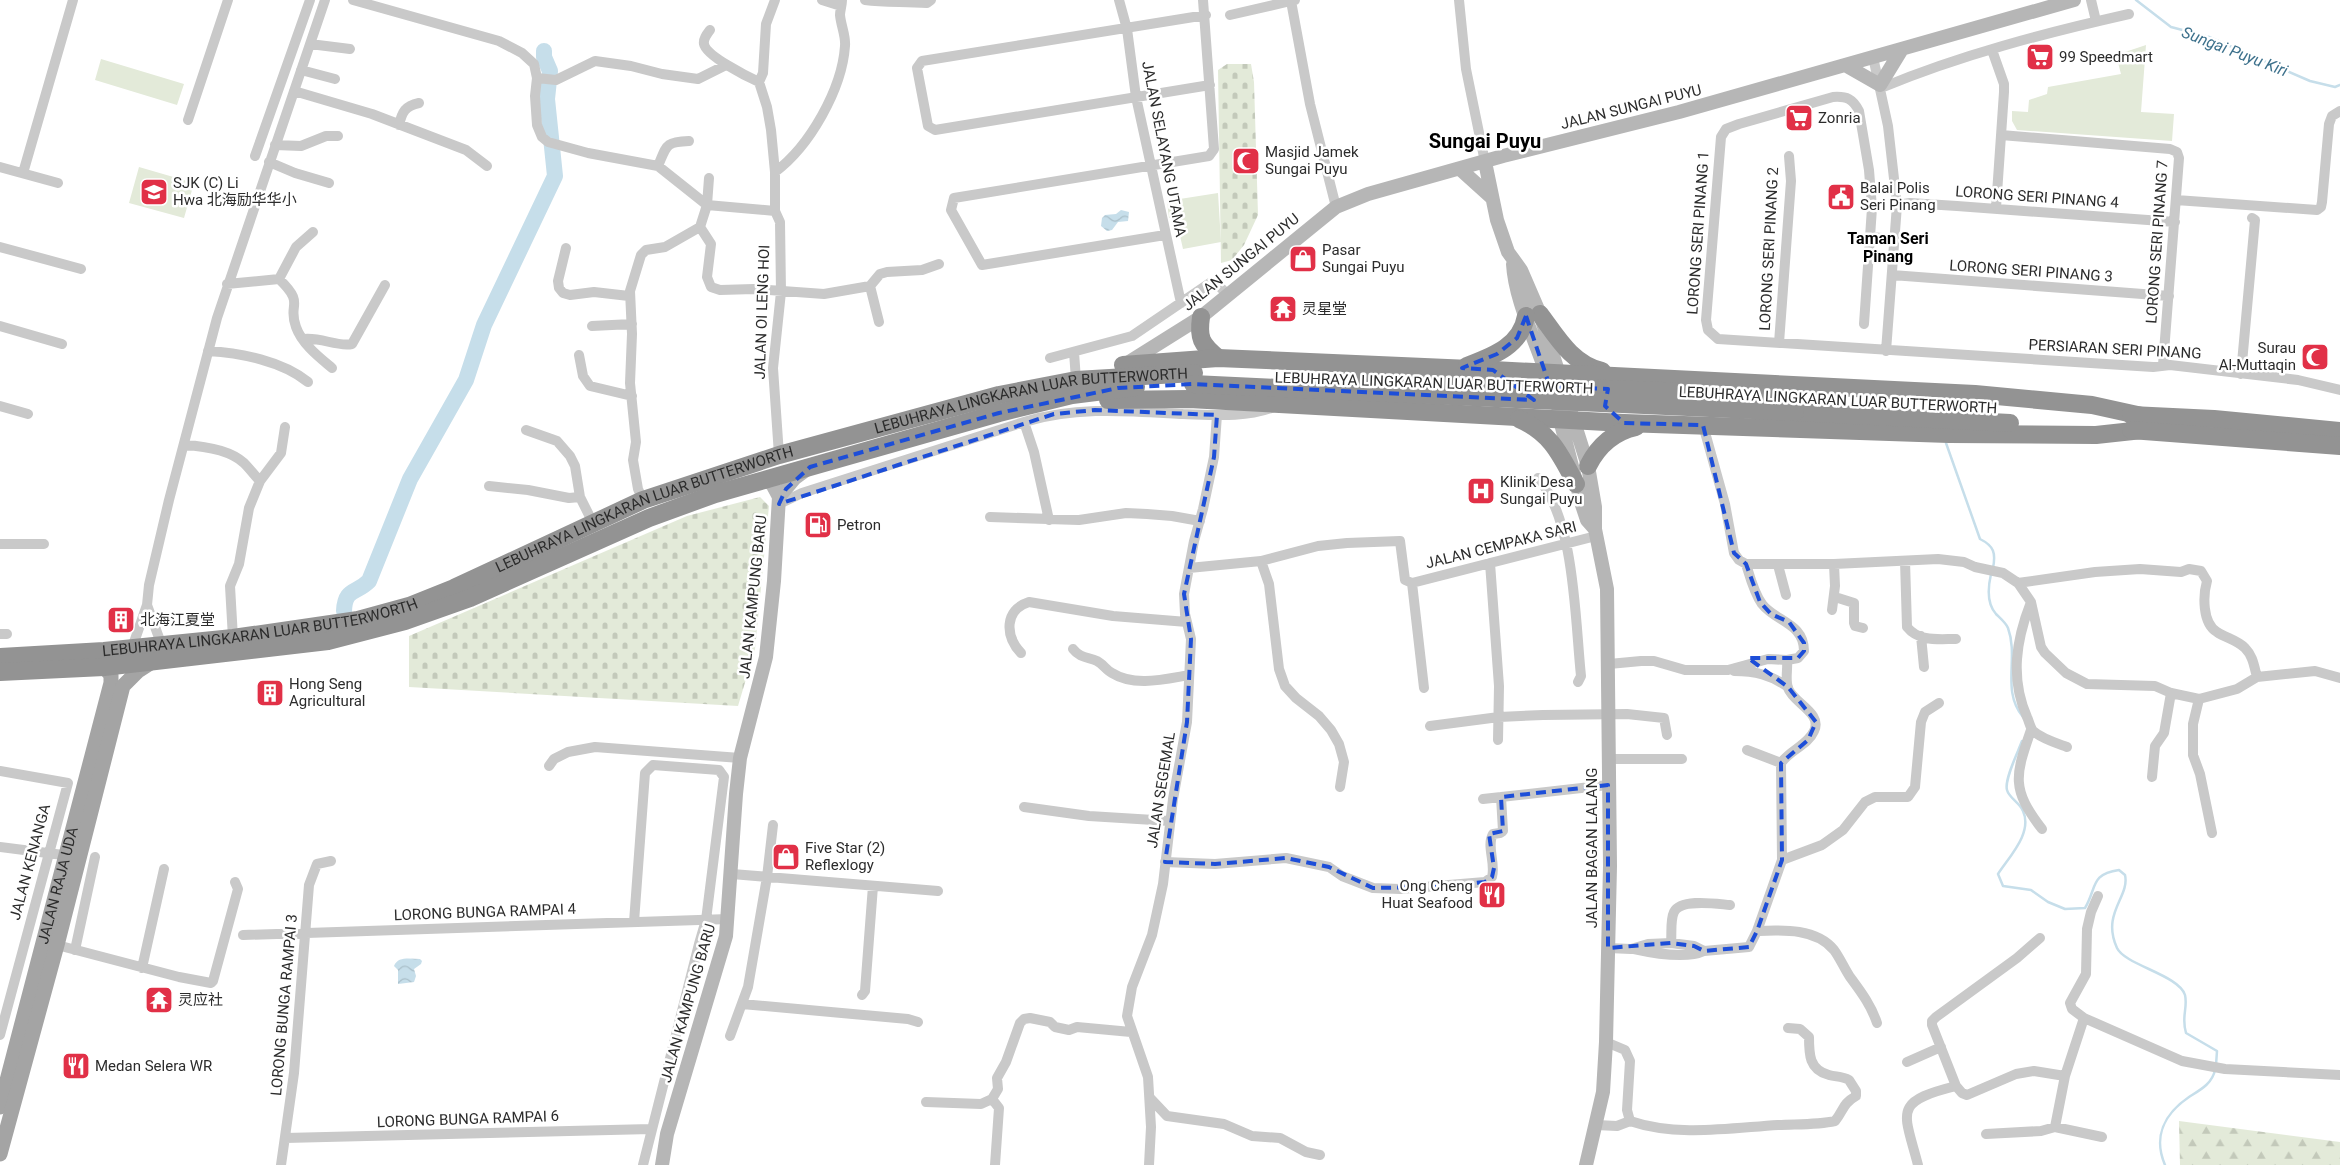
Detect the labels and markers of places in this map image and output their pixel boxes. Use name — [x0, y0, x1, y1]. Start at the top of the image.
supermarket icon: 99 Speedmart — [2025, 42, 2055, 72]
place label: 99 Speedmart — [2059, 48, 2153, 66]
supermarket icon: Zonria — [1784, 103, 1814, 133]
place label: Zonria — [1818, 109, 1861, 127]
place label: Masjid Jamek Sungai Puyu — [1265, 143, 1359, 178]
mosque icon: Masjid Jamek Sungai Puyu — [1231, 146, 1261, 176]
place label: SJK (C) Li Hwa 北海励华华小 — [173, 174, 297, 209]
school or university icon: SJK (C) Li Hwa 北海励华华小 — [139, 177, 169, 207]
place label: Balai Polis Seri Pinang — [1860, 179, 1936, 214]
public building icon: Balai Polis Seri Pinang — [1826, 182, 1856, 212]
place label: Pasar Sungai Puyu — [1322, 241, 1405, 276]
shop icon: Pasar Sungai Puyu — [1288, 244, 1318, 274]
temple icon: 灵星堂 — [1268, 294, 1298, 324]
place label: 灵星堂 — [1302, 300, 1347, 318]
place label: Surau Al-Muttaqin — [2219, 339, 2296, 374]
mosque icon: Surau Al-Muttaqin — [2300, 342, 2330, 372]
place label: Klinik Desa Sungai Puyu — [1500, 473, 1583, 508]
hospital icon: Klinik Desa Sungai Puyu — [1466, 476, 1496, 506]
fuel station icon: Petron — [803, 510, 833, 540]
place label: Petron — [837, 516, 881, 534]
building icon: 北海江夏堂 — [106, 605, 136, 635]
place label: 北海江夏堂 — [140, 611, 215, 629]
place label: Hong Seng Agricultural — [289, 675, 365, 710]
building icon: Hong Seng Agricultural — [255, 678, 285, 708]
place label: Five Star (2) Reflexlogy — [805, 839, 885, 874]
shop icon: Five Star (2) Reflexlogy — [771, 842, 801, 872]
place label: Ong Cheng Huat Seafood — [1381, 877, 1473, 912]
restaurant icon: Ong Cheng Huat Seafood — [1477, 880, 1507, 910]
temple icon: 灵应社 — [144, 985, 174, 1015]
place label: 灵应社 — [178, 991, 223, 1009]
restaurant icon: Medan Selera WR — [61, 1051, 91, 1081]
place label: Medan Selera WR — [95, 1057, 212, 1075]

